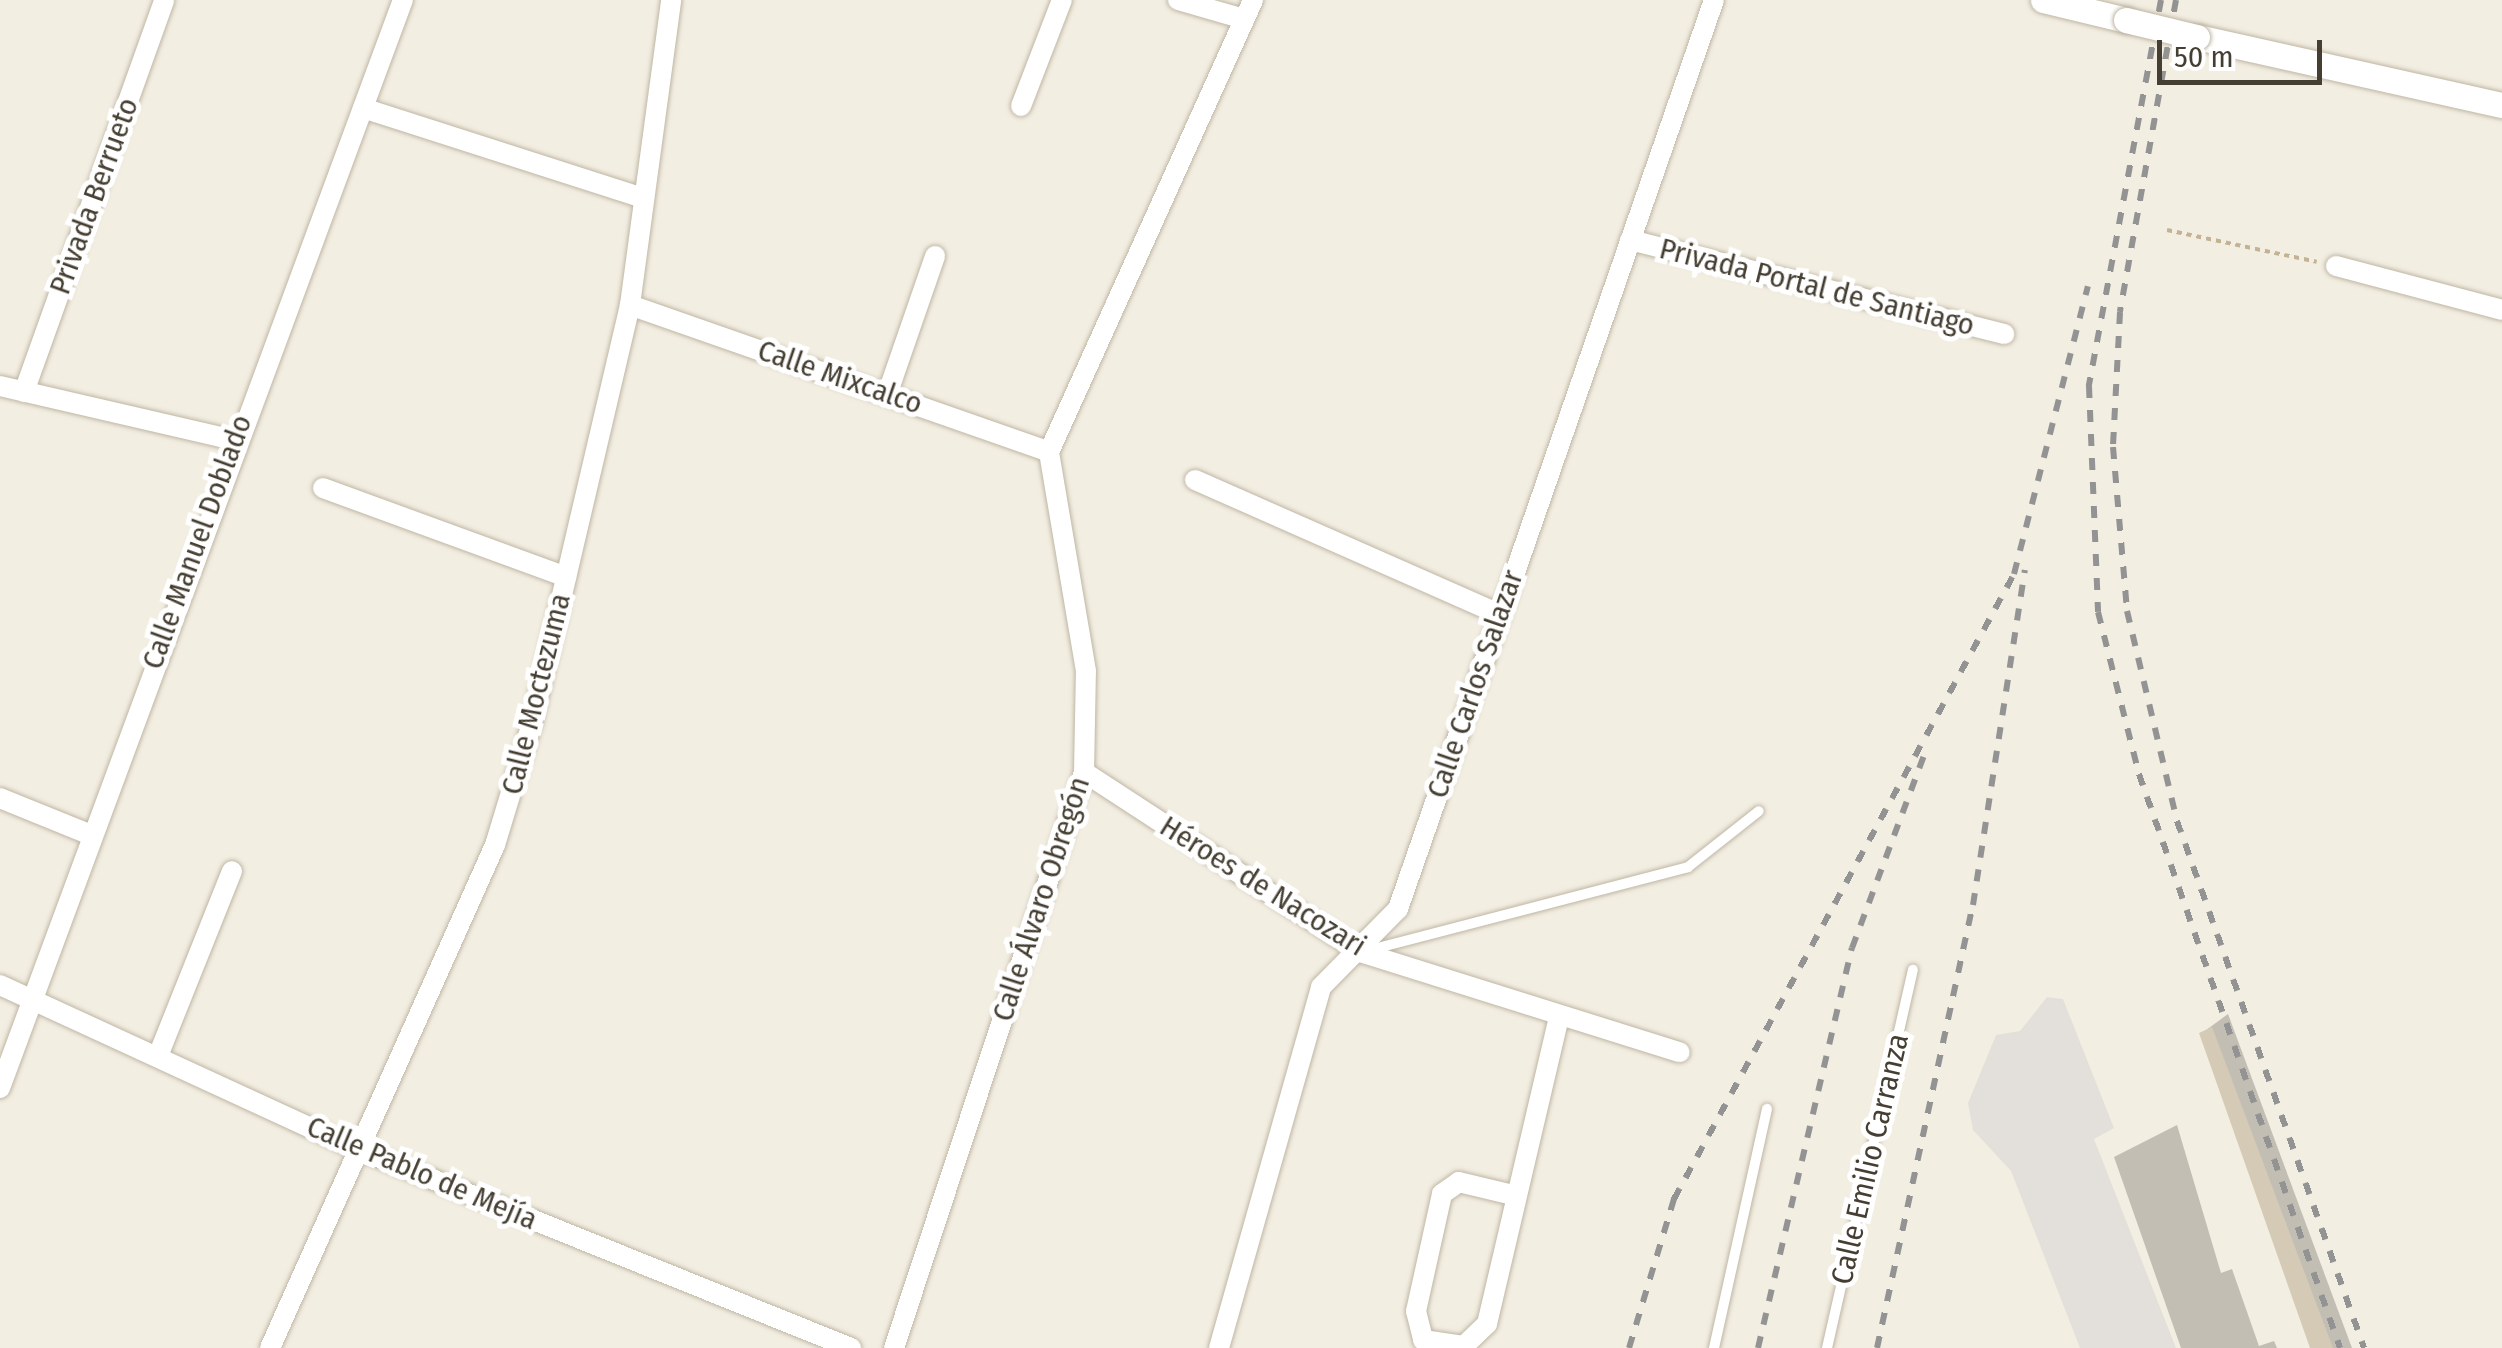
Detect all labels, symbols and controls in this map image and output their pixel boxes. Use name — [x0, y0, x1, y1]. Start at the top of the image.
scale bar — [2162, 20, 2327, 82]
text: 50 m — [2174, 39, 2234, 75]
street label: Privada Berrueto — [42, 93, 146, 299]
street label: Privada Portal de Santiago — [1656, 230, 1978, 344]
street label: Calle Mixcalco — [753, 332, 927, 422]
street label: Calle Manuel Doblado — [134, 410, 260, 674]
street label: Calle Carlos Salazar — [1419, 565, 1531, 803]
street label: Calle Moctezuma — [494, 590, 578, 798]
street label: Calle Álvaro Obregón — [985, 772, 1097, 1026]
street label: Héroes de Nacozari — [1153, 808, 1373, 964]
street label: Calle Emilio Carranza — [1824, 1030, 1916, 1288]
street label: Calle Pablo de Mejía — [301, 1108, 543, 1238]

